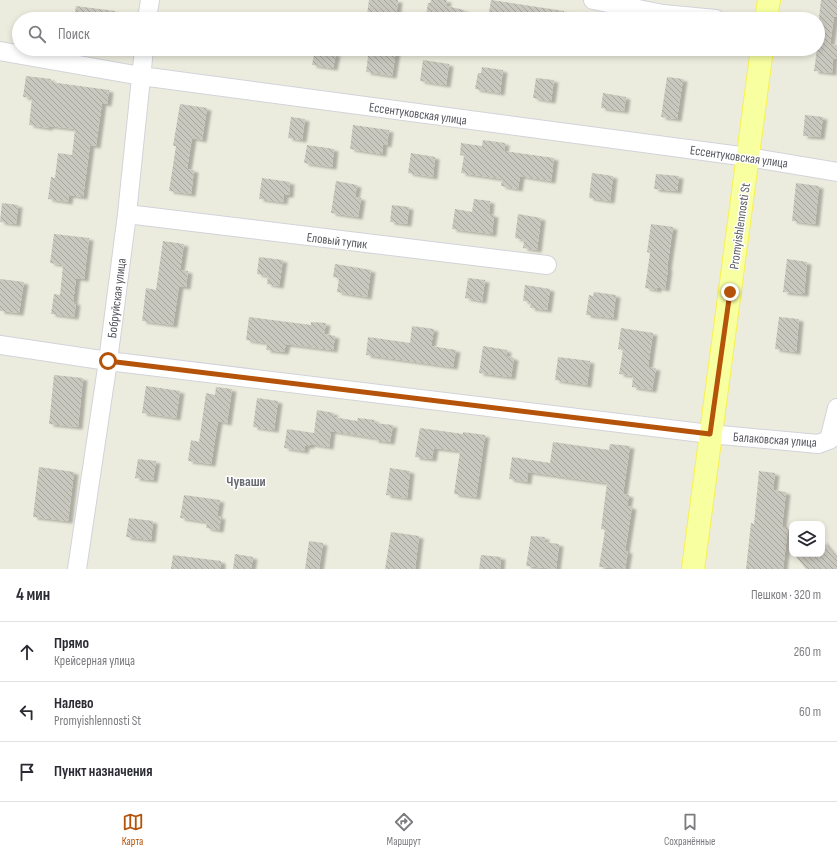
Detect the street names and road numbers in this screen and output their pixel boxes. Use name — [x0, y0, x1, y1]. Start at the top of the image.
street label: Ессентуковская улица — [368, 99, 468, 129]
street label: Ессентуковская улица — [689, 142, 789, 172]
street label: Promyishlennosti St — [726, 182, 754, 270]
street label: Еловый тупик — [306, 229, 368, 253]
street label: Бобруйская улица — [104, 257, 130, 339]
street label: Балаковская улица — [733, 429, 817, 451]

